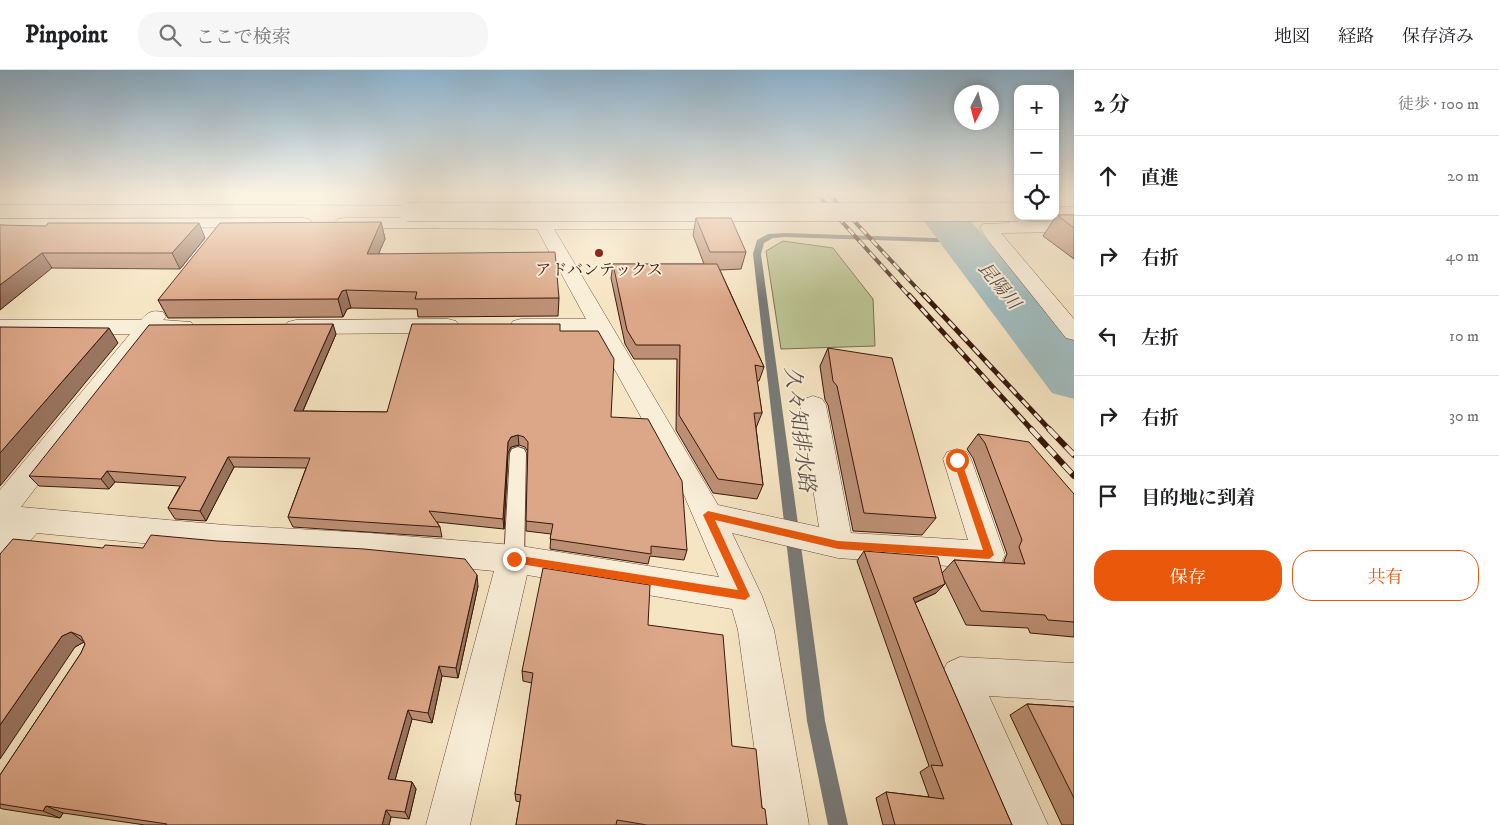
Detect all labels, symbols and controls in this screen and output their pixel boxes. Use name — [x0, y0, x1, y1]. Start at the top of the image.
search box — [138, 12, 488, 57]
text: Pinpoint — [25, 20, 108, 50]
icon: search — [156, 21, 184, 49]
text: ここで検索 — [196, 26, 291, 49]
text: 地図 — [1274, 26, 1310, 48]
text: 経路 — [1338, 26, 1374, 48]
text: 保存済み — [1402, 26, 1474, 48]
north arrow — [954, 85, 999, 130]
map controls — [1014, 85, 1059, 220]
button: + — [1014, 85, 1059, 130]
text: 2 分 — [1094, 92, 1130, 118]
text: 徒歩 · 100 m — [1398, 94, 1479, 114]
button: − — [1014, 130, 1059, 175]
icon: ahead — [1094, 162, 1122, 190]
text: 20 m — [1447, 166, 1479, 186]
text: 直進 — [1141, 167, 1179, 190]
button: locate — [1014, 175, 1059, 220]
icon: right — [1094, 242, 1122, 270]
text: 40 m — [1446, 246, 1479, 266]
marker: アドバンテックス — [593, 247, 605, 259]
text: 右折 — [1141, 247, 1179, 270]
water label: 昆陽川 — [973, 258, 1026, 315]
place label: アドバンテックス — [535, 260, 663, 280]
icon: left — [1094, 322, 1122, 350]
text: 10 m — [1449, 326, 1479, 346]
text: 左折 — [1141, 327, 1179, 350]
water label: 久々知排水路 — [778, 365, 820, 495]
icon: right — [1094, 402, 1122, 430]
text: 30 m — [1449, 406, 1479, 426]
text: 右折 — [1141, 407, 1179, 430]
route start — [946, 449, 969, 472]
icon: arrive — [1094, 482, 1122, 510]
text: 目的地に到着 — [1141, 487, 1255, 510]
route end — [503, 548, 526, 571]
button: 保存 — [1094, 550, 1282, 601]
button: 共有 — [1292, 550, 1479, 601]

